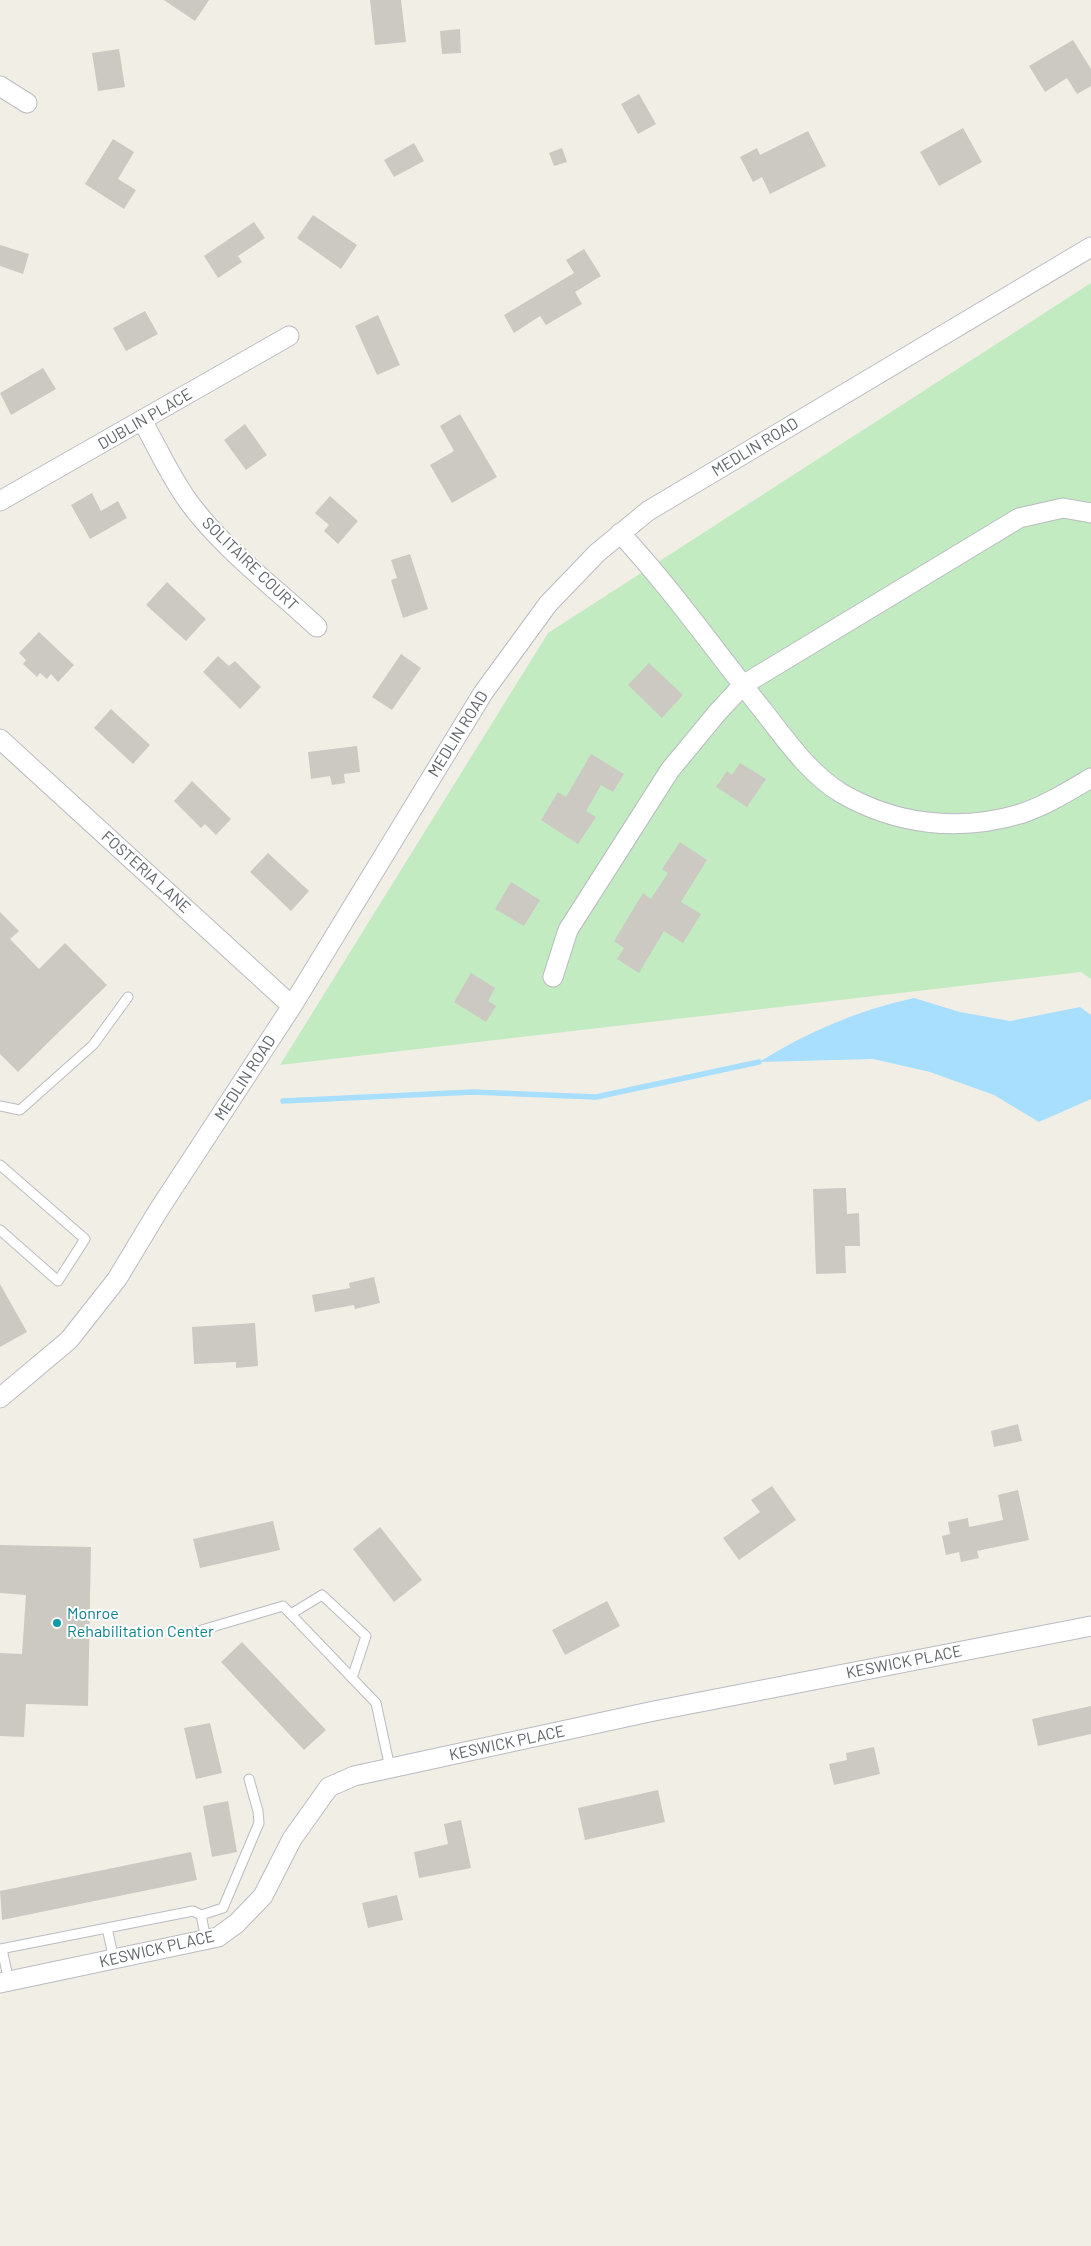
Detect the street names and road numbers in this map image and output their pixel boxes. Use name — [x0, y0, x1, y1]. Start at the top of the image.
street label: DUBLIN PLACE — [94, 384, 196, 454]
street label: MEDLIN ROAD — [708, 414, 802, 480]
street label: SOLITAIRE COURT — [198, 513, 302, 615]
street label: MEDLIN ROAD — [424, 688, 492, 780]
street label: FOSTERIA LANE — [97, 827, 195, 917]
street label: MEDLIN ROAD — [210, 1032, 280, 1124]
street label: KESWICK PLACE — [844, 1641, 964, 1683]
street label: KESWICK PLACE — [447, 1721, 567, 1765]
street label: KESWICK PLACE — [98, 1926, 216, 1972]

